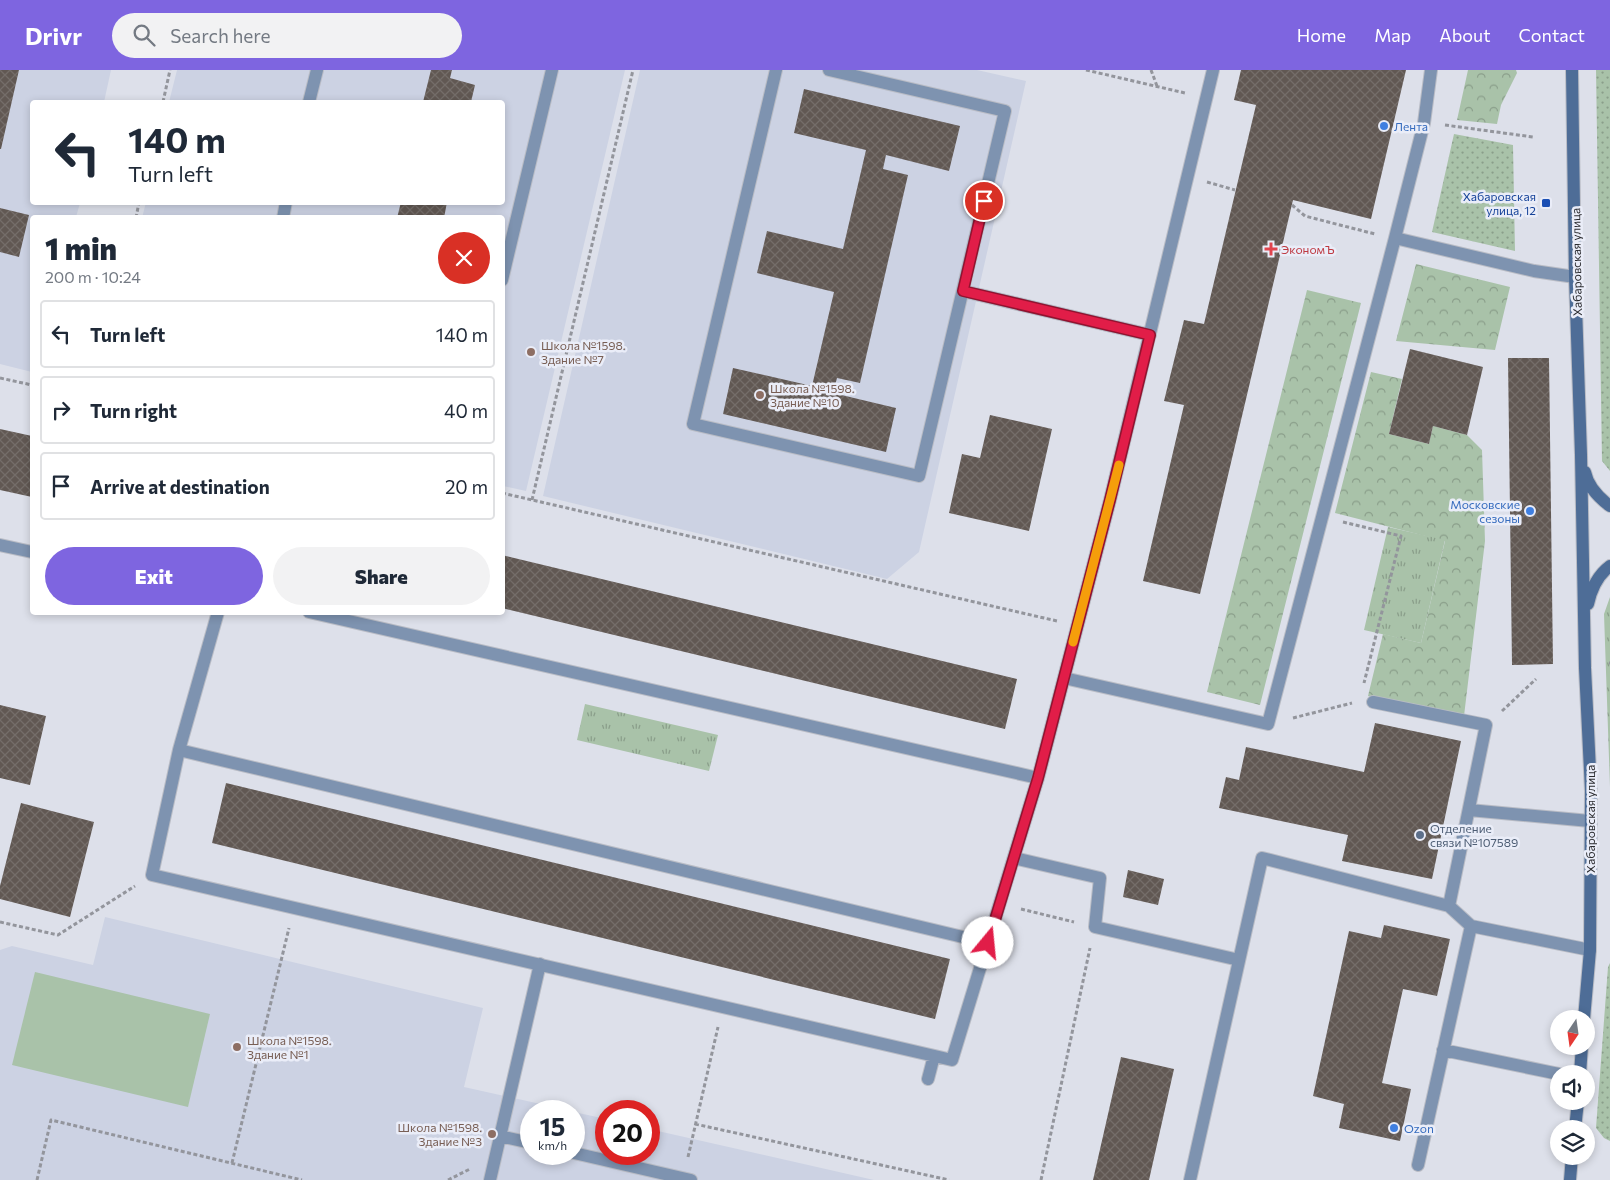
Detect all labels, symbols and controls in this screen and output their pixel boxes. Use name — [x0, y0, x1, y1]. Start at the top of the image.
search box — [112, 13, 462, 58]
text: Drivr — [25, 21, 82, 50]
icon: search — [130, 21, 158, 49]
text: Search here — [170, 24, 271, 47]
text: Home — [1297, 24, 1346, 46]
text: Map — [1374, 24, 1411, 46]
text: About — [1439, 24, 1491, 46]
text: Contact — [1519, 24, 1585, 46]
text: 140 m — [128, 117, 226, 160]
place label: Лента — [1394, 119, 1428, 133]
icon: left — [45, 120, 110, 185]
marker: Лента — [1378, 120, 1390, 132]
text: Turn left — [128, 160, 213, 187]
pin — [963, 180, 1005, 222]
icon: arrive — [970, 187, 998, 215]
place label: Хабаровская улица, 12 — [1463, 189, 1536, 217]
marker: Хабаровская улица, 12 — [1540, 197, 1552, 209]
street label: Хабаровская улица — [1568, 208, 1584, 316]
text: 1 min — [45, 229, 117, 266]
button: close — [438, 232, 490, 284]
place label: ЭкономЪ — [1281, 242, 1335, 256]
marker: ЭкономЪ — [1265, 243, 1277, 255]
text: 200 m · 10:24 — [45, 267, 141, 286]
icon: left — [47, 320, 75, 348]
text: Turn left — [90, 323, 165, 346]
text: 140 m — [436, 323, 488, 346]
place label: Школа №1598. Здание №7 — [541, 338, 626, 366]
marker: Школа №1598. Здание №7 — [525, 346, 537, 358]
place label: Школа №1598. Здание №10 — [770, 381, 855, 409]
marker: Школа №1598. Здание №10 — [754, 389, 766, 401]
icon: right — [47, 396, 75, 424]
text: Turn right — [90, 399, 177, 422]
text: 40 m — [444, 399, 488, 422]
icon: arrive — [47, 472, 75, 500]
text: Arrive at destination — [90, 475, 270, 498]
text: 20 m — [445, 475, 488, 498]
place label: Московские сезоны — [1450, 497, 1520, 525]
marker: Московские сезоны — [1524, 505, 1536, 517]
button: Exit — [45, 547, 263, 605]
button: Share — [273, 547, 490, 605]
street label: Хабаровская улица — [1583, 765, 1597, 873]
place label: Отделение связи №107589 — [1430, 821, 1518, 849]
marker: Отделение связи №107589 — [1414, 829, 1426, 841]
position arrow — [961, 916, 1013, 968]
north arrow — [1550, 1010, 1595, 1055]
map controls — [1550, 1010, 1595, 1165]
place label: Школа №1598. Здание №1 — [247, 1033, 332, 1061]
marker: Школа №1598. Здание №1 — [231, 1041, 243, 1053]
button: sound — [1550, 1065, 1595, 1110]
speed limit sign: 20 — [595, 1100, 660, 1165]
text: 15 — [540, 1111, 565, 1141]
place label: Школа №1598. Здание №3 — [397, 1120, 482, 1148]
button: layers — [1550, 1120, 1595, 1165]
place label: Ozon — [1404, 1121, 1434, 1135]
marker: Ozon — [1388, 1122, 1400, 1134]
marker: Школа №1598. Здание №3 — [486, 1128, 498, 1140]
text: km/h — [538, 1138, 567, 1152]

